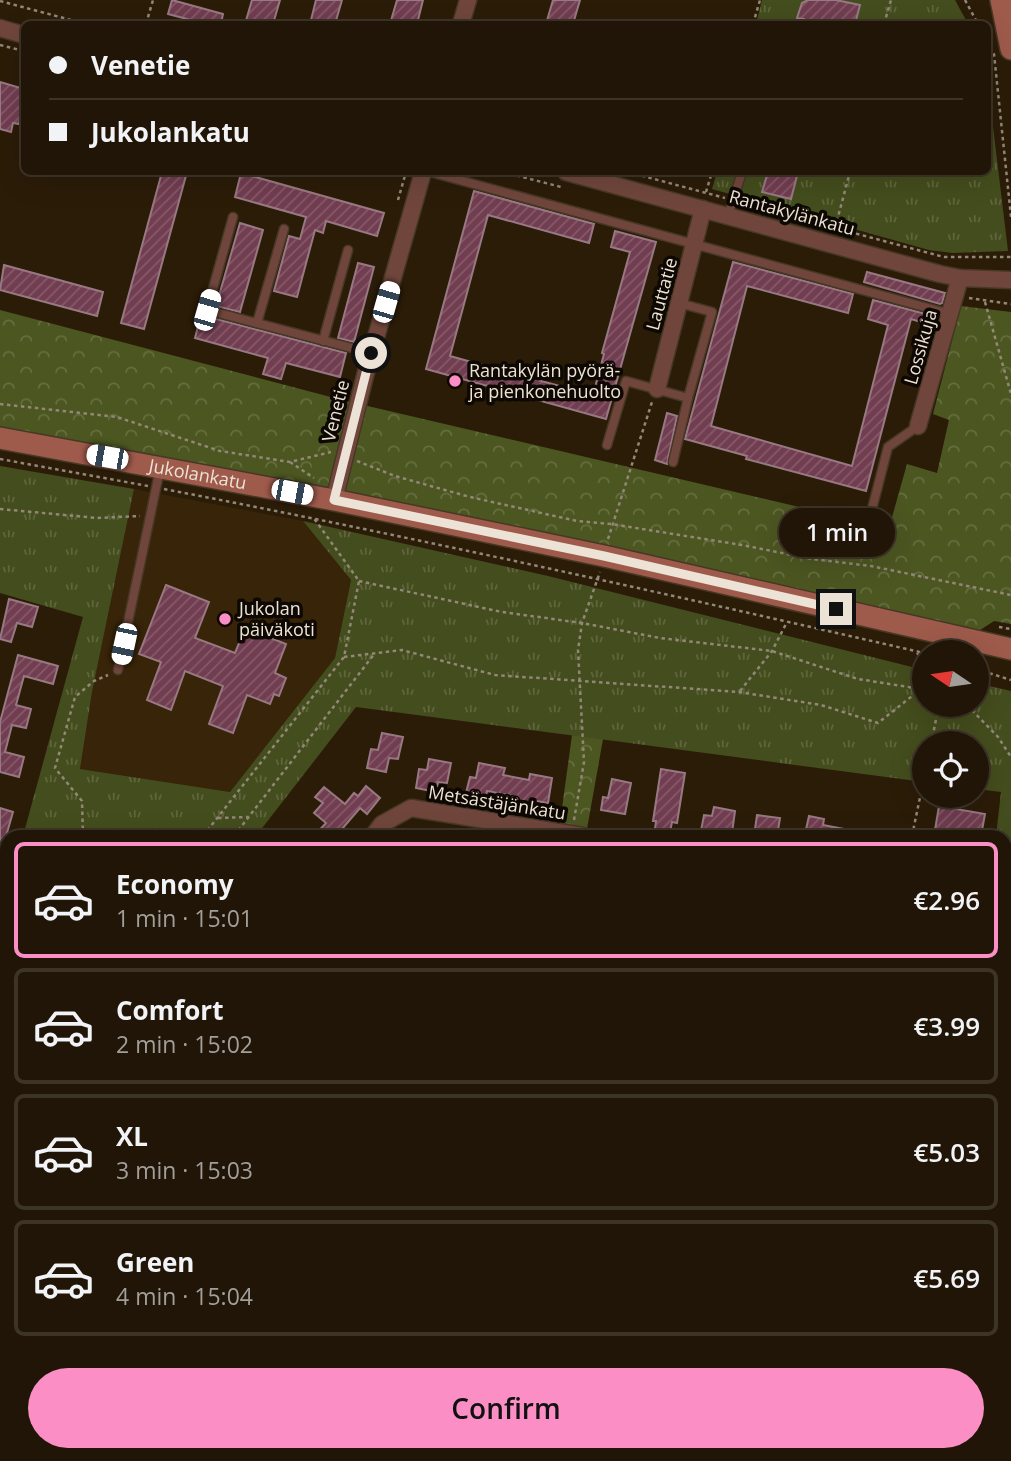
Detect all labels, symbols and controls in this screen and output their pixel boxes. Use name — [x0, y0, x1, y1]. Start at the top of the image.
text: Venetie — [91, 47, 190, 83]
text: Jukolankatu — [91, 114, 250, 150]
street label: Rantakylänkatu — [727, 184, 858, 240]
street label: Lauttatie — [640, 255, 682, 333]
car — [371, 279, 402, 325]
car — [192, 287, 223, 333]
street label: Lossikuja — [898, 306, 942, 387]
route start — [355, 337, 387, 369]
place label: Rantakylän pyörä- ja pienkonehuolto — [468, 358, 621, 403]
marker: Rantakylän pyörä- ja pienkonehuolto — [447, 373, 463, 389]
street label: Venetie — [316, 377, 354, 444]
car — [85, 443, 130, 471]
street label: Jukolankatu — [145, 453, 249, 495]
car — [270, 478, 315, 506]
callout: 1 min — [778, 508, 894, 556]
text: 1 min — [806, 516, 868, 548]
route end — [820, 593, 852, 625]
place label: Jukolan päiväkoti — [237, 596, 315, 641]
marker: Jukolan päiväkoti — [217, 611, 233, 627]
car — [110, 621, 139, 667]
north arrow — [912, 640, 989, 718]
map controls — [912, 640, 989, 808]
button: locate — [912, 731, 989, 808]
street label: Metsästäjänkatu — [427, 779, 568, 825]
text: Economy — [116, 866, 234, 902]
icon: car — [32, 869, 95, 932]
text: €2.96 — [913, 882, 980, 918]
text: 1 min · 15:01 — [116, 902, 253, 934]
text: Comfort — [116, 992, 223, 1028]
icon: car — [32, 995, 95, 1058]
text: €3.99 — [913, 1008, 980, 1044]
text: 2 min · 15:02 — [116, 1028, 253, 1060]
text: XL — [116, 1118, 148, 1154]
icon: car — [32, 1121, 95, 1184]
text: €5.03 — [913, 1134, 980, 1170]
text: 3 min · 15:03 — [116, 1154, 253, 1186]
text: Green — [116, 1244, 194, 1280]
icon: car — [32, 1247, 95, 1310]
text: €5.69 — [913, 1260, 980, 1296]
text: 4 min · 15:04 — [116, 1280, 253, 1312]
button: Confirm — [28, 1368, 984, 1448]

